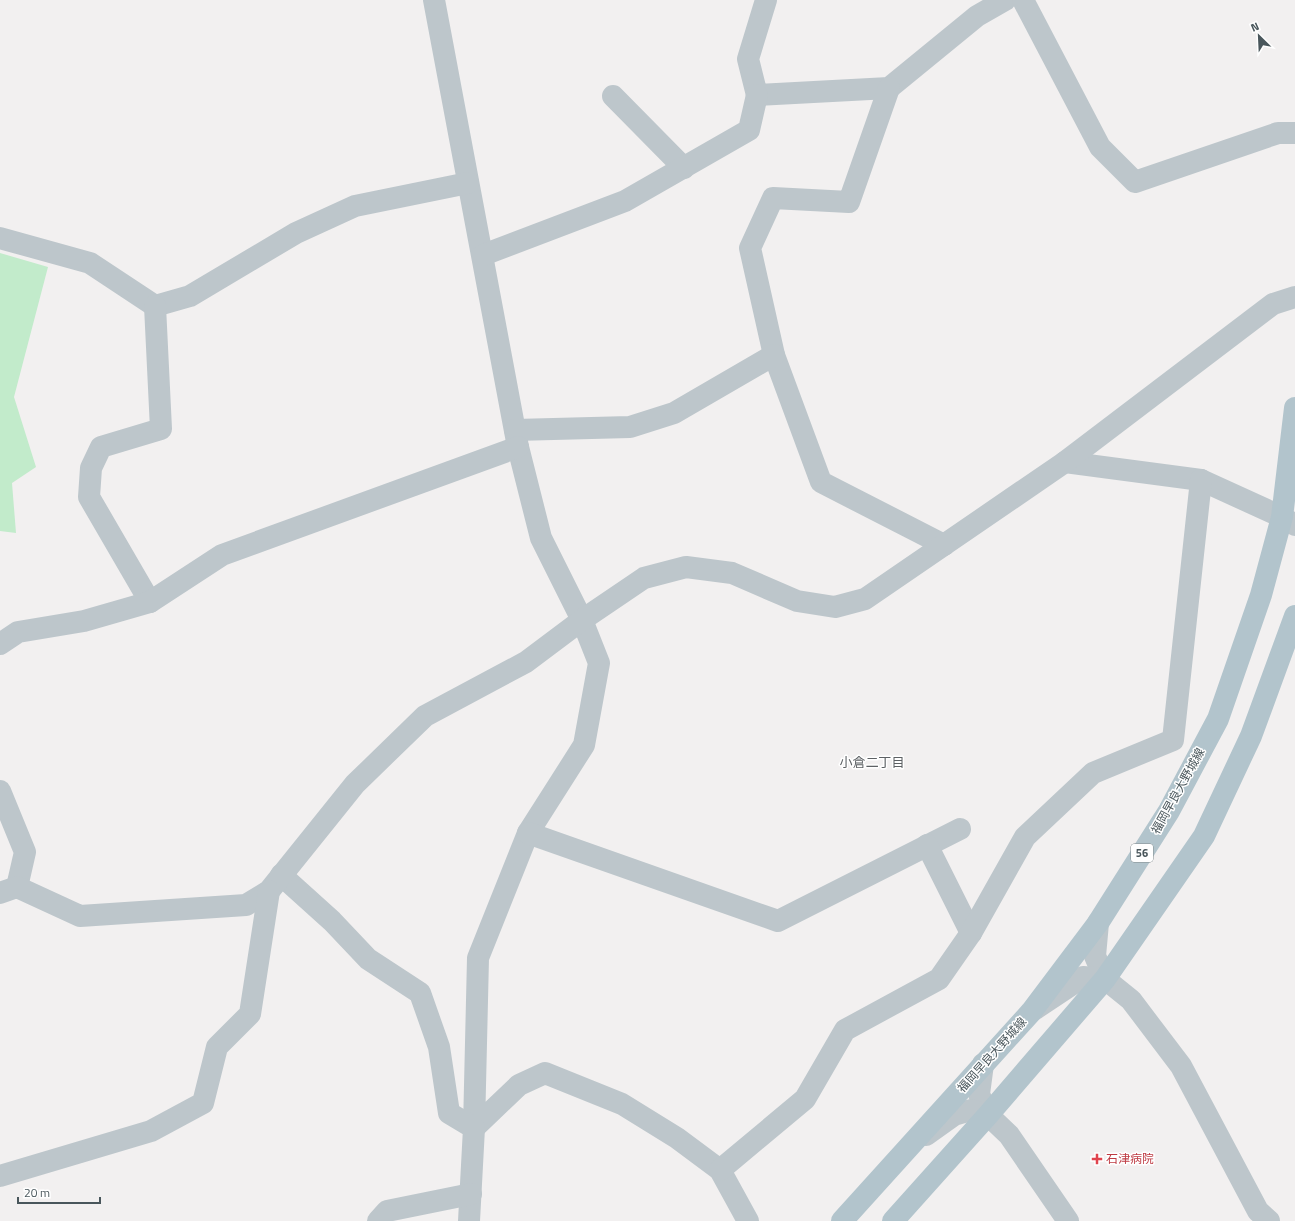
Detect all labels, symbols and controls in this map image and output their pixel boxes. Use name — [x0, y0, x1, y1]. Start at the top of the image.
north arrow — [1239, 16, 1279, 56]
text: N — [1248, 18, 1262, 36]
street label: 福岡早良大野城線 — [1146, 744, 1209, 837]
district label: 小倉二丁目 — [839, 752, 905, 772]
road number: 56 — [1131, 844, 1153, 862]
street label: 福岡早良大野城線 — [952, 1013, 1031, 1097]
place label: 石津病院 — [1106, 1149, 1154, 1168]
marker: 石津病院 — [1091, 1153, 1103, 1165]
scale bar — [18, 1179, 100, 1205]
text: 20 m — [24, 1183, 50, 1202]

